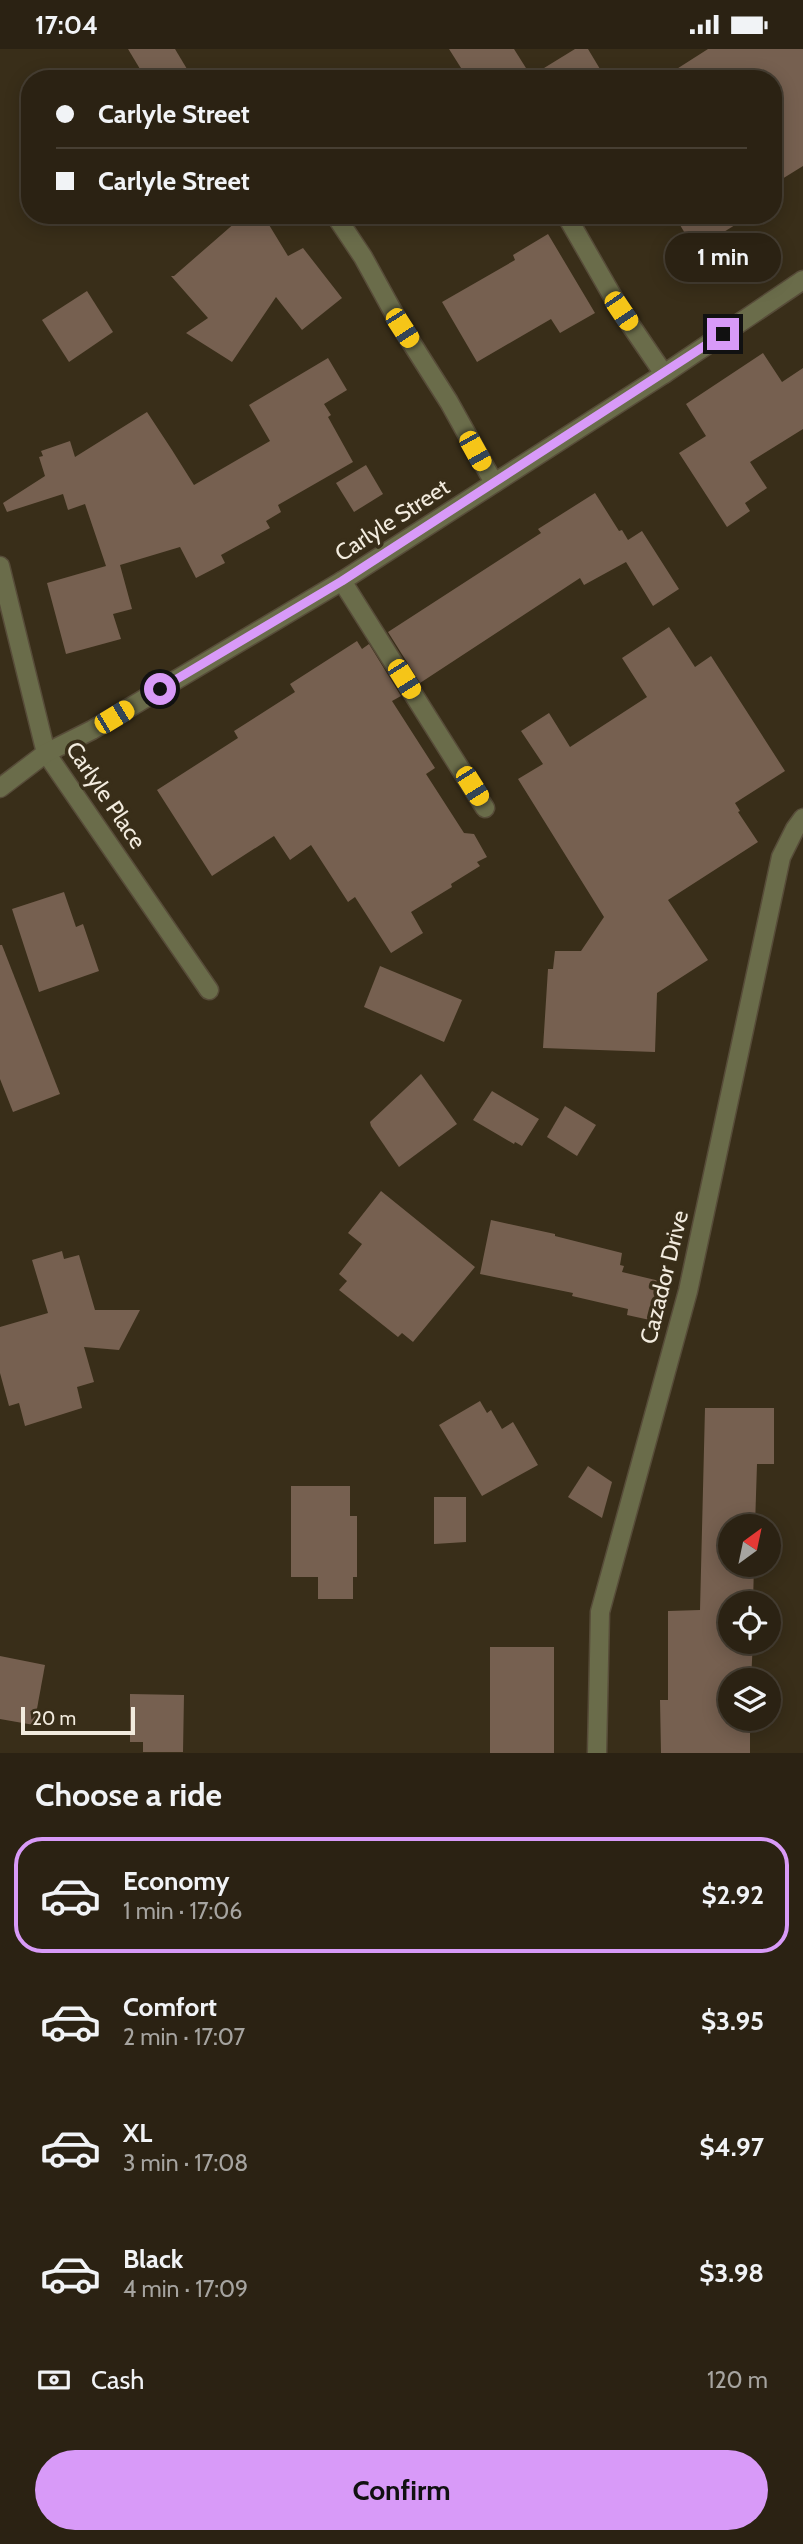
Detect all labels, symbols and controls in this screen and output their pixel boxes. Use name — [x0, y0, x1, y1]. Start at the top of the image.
text: 17:04 — [35, 9, 98, 41]
text: Carlyle Street — [98, 98, 250, 130]
text: Carlyle Street — [98, 165, 250, 197]
callout: 1 min — [665, 233, 781, 281]
text: 1 min — [697, 243, 749, 271]
car — [601, 288, 642, 334]
car — [382, 305, 423, 351]
route end — [707, 318, 739, 350]
car — [456, 428, 495, 474]
street label: Carlyle Street — [330, 473, 455, 567]
car — [384, 656, 425, 702]
route start — [144, 673, 176, 705]
car — [91, 697, 138, 737]
street label: Carlyle Place — [60, 736, 152, 854]
car — [452, 763, 493, 809]
street label: Cazador Drive — [634, 1207, 694, 1347]
north arrow — [718, 1514, 780, 1577]
map controls — [718, 1514, 781, 1731]
button: locate — [718, 1591, 781, 1654]
button: layers — [718, 1668, 781, 1731]
scale bar — [21, 1704, 135, 1736]
text: 20 m — [32, 1707, 76, 1730]
text: Choose a ride — [35, 1775, 222, 1814]
icon: car — [39, 1864, 102, 1927]
text: Economy — [123, 1865, 229, 1897]
text: $2.92 — [701, 1879, 764, 1911]
text: 1 min · 17:06 — [123, 1897, 242, 1925]
icon: car — [39, 1990, 102, 2053]
text: Comfort — [123, 1991, 217, 2023]
text: $3.95 — [701, 2005, 764, 2037]
text: 2 min · 17:07 — [123, 2023, 245, 2051]
icon: car — [39, 2116, 102, 2179]
text: XL — [123, 2117, 152, 2149]
text: $4.97 — [700, 2131, 764, 2163]
text: 3 min · 17:08 — [123, 2149, 248, 2177]
icon: car — [39, 2242, 102, 2305]
text: Black — [123, 2243, 183, 2275]
text: $3.98 — [699, 2257, 764, 2289]
text: 4 min · 17:09 — [123, 2275, 248, 2303]
icon: cash — [35, 2361, 73, 2399]
text: Cash — [91, 2364, 144, 2396]
text: 120 m — [707, 2366, 768, 2394]
button: Confirm — [35, 2450, 768, 2530]

